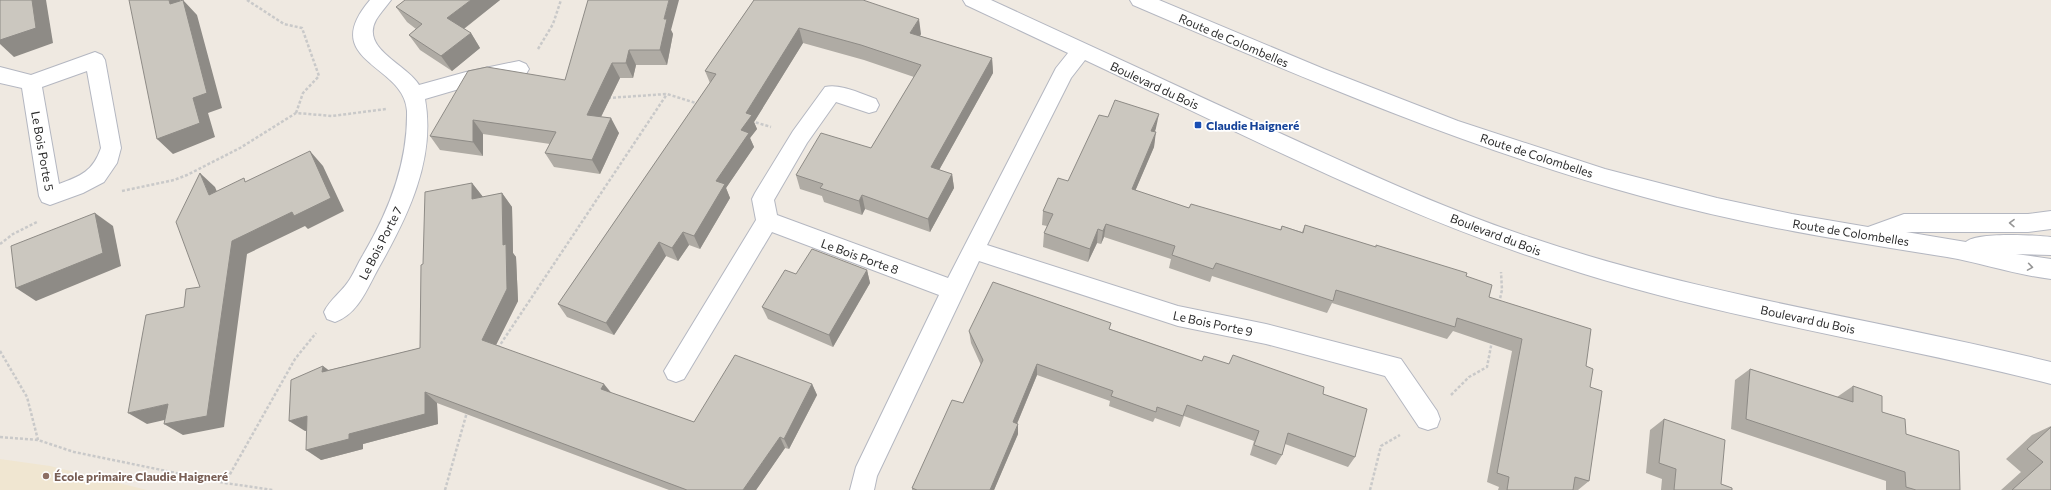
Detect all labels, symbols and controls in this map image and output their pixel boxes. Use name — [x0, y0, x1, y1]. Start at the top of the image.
street label: Route de Colombelles — [1177, 11, 1291, 69]
street label: Boulevard du Bois — [1108, 58, 1202, 112]
street label: Le Bois Porte 5 — [29, 110, 57, 192]
place label: Claudie Haigneré — [1206, 118, 1299, 132]
marker: Claudie Haigneré — [1193, 120, 1203, 130]
street label: Route de Colombelles — [1479, 130, 1595, 180]
street label: Le Bois Porte 7 — [356, 204, 404, 282]
street label: Boulevard du Bois — [1449, 210, 1543, 258]
street label: Route de Colombelles — [1792, 216, 1910, 248]
one-way arrow — [2009, 219, 2015, 227]
street label: Le Bois Porte 8 — [819, 236, 901, 276]
one-way arrow — [2027, 262, 2033, 271]
street label: Boulevard du Bois — [1759, 302, 1857, 336]
street label: Le Bois Porte 9 — [1172, 308, 1254, 338]
place label: École primaire Claudie Haigneré — [54, 469, 228, 483]
marker: École primaire Claudie Haigneré — [41, 471, 51, 481]

